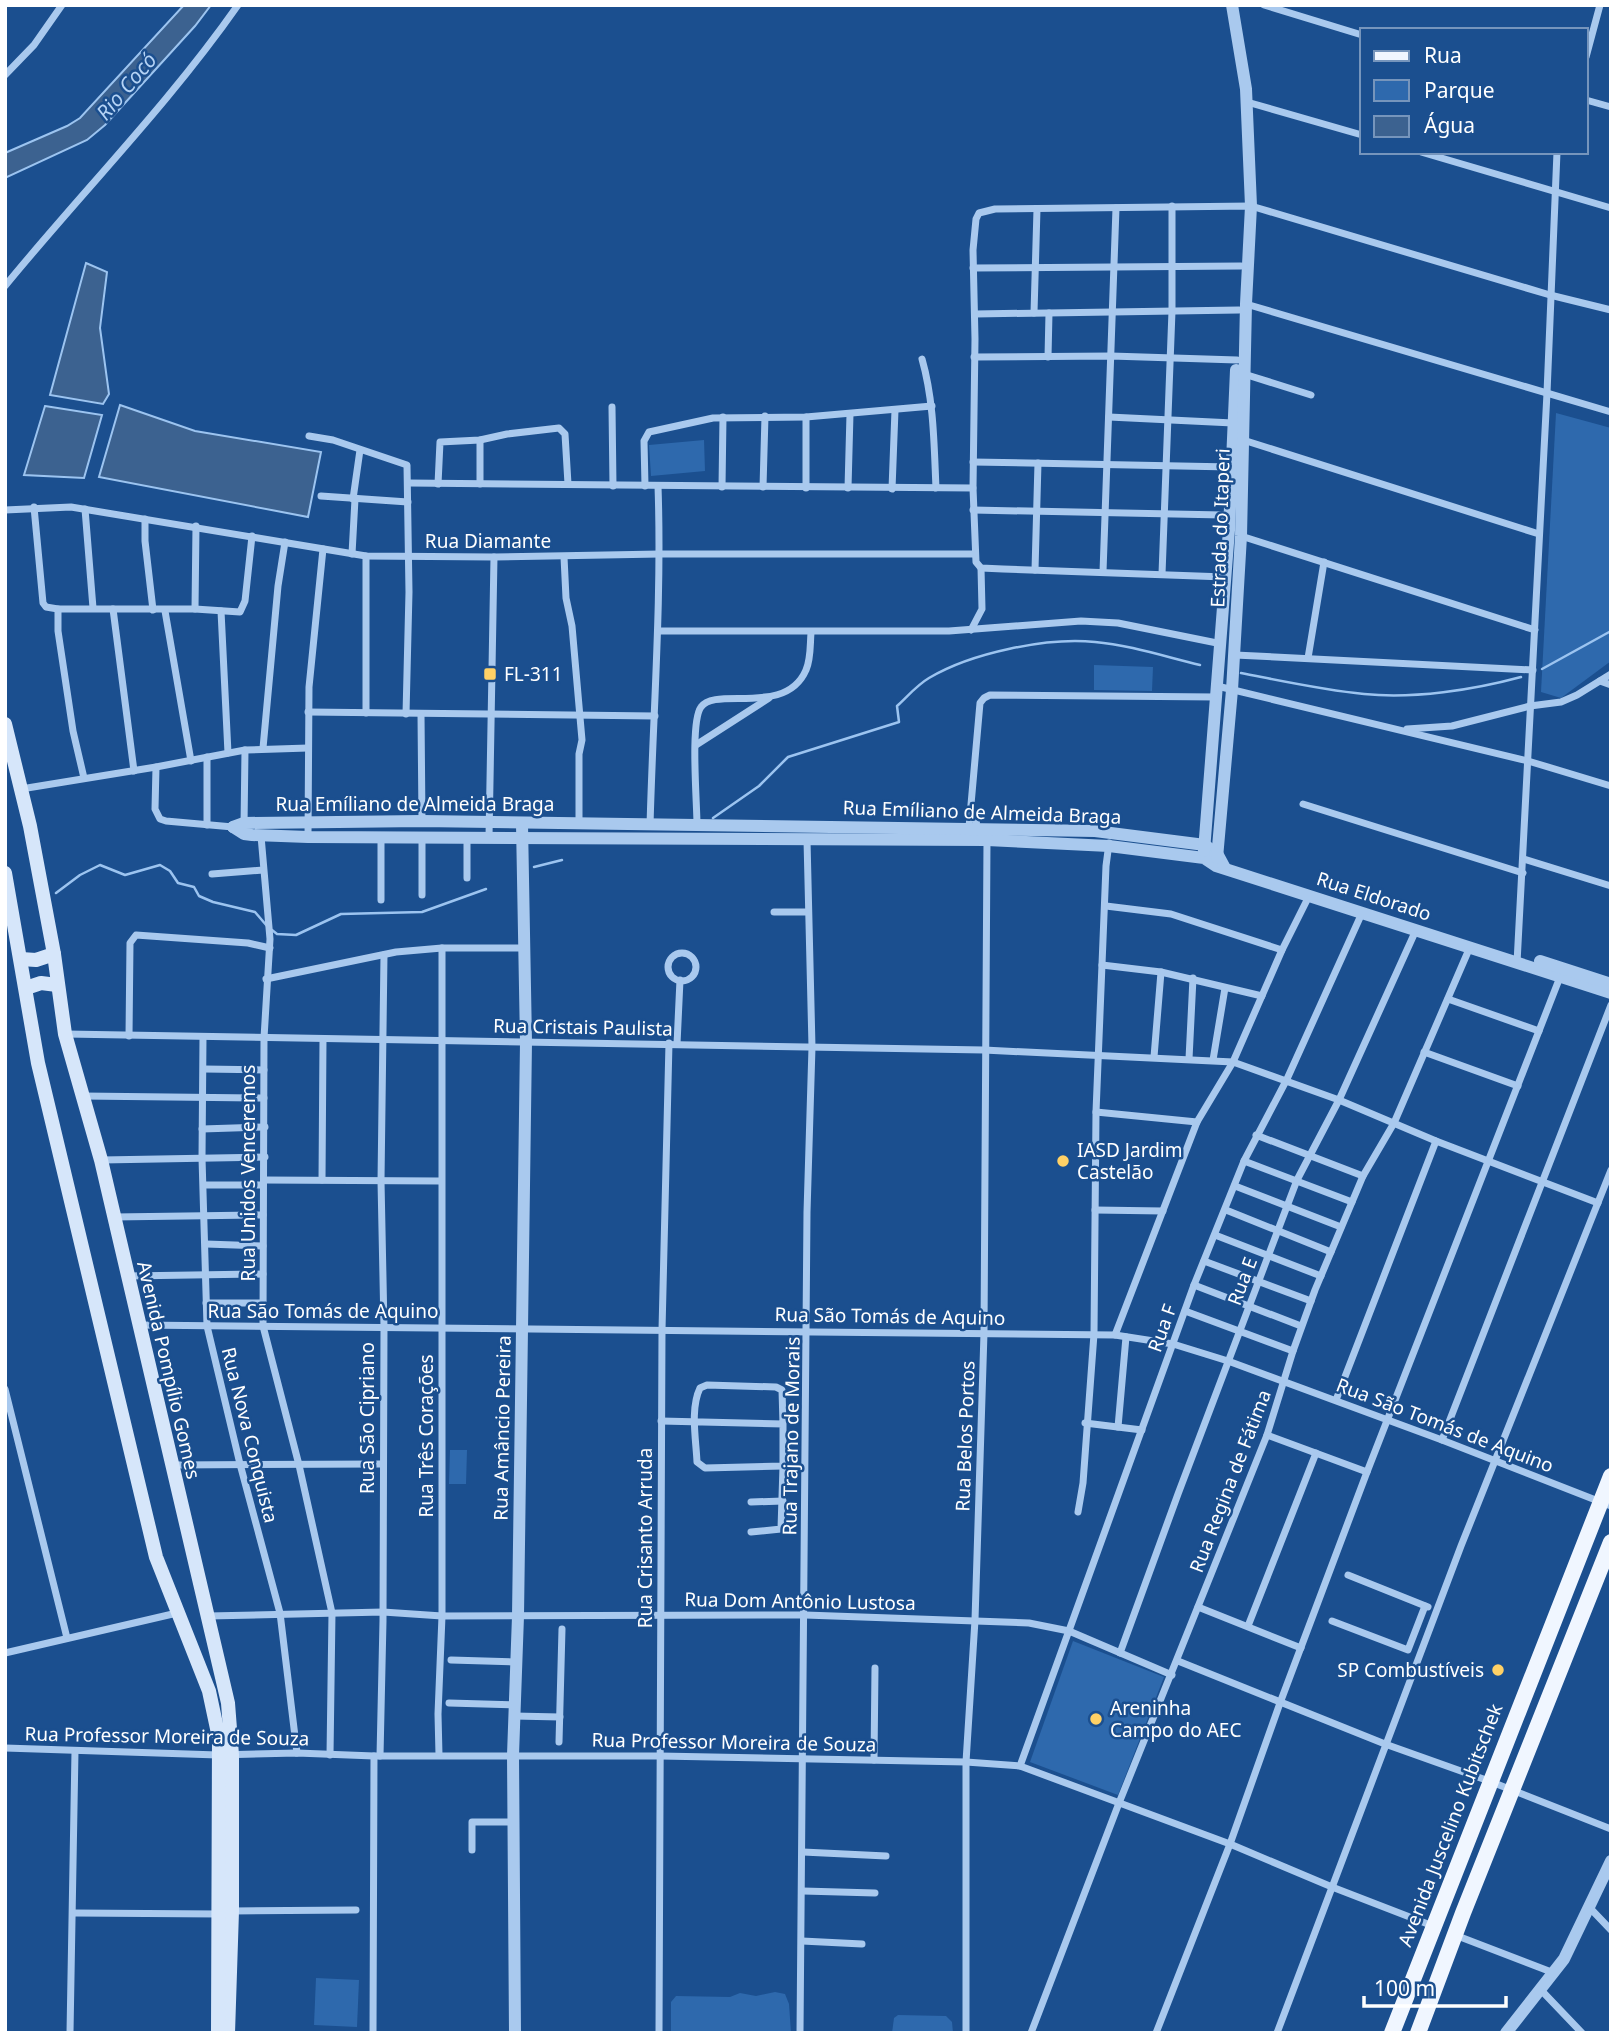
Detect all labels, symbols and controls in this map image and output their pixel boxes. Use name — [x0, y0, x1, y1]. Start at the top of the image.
legend — [1360, 28, 1588, 154]
text: Rua — [1424, 41, 1462, 69]
water label: Rio Cocó — [89, 46, 163, 126]
text: Parque — [1424, 76, 1494, 104]
text: Água — [1424, 111, 1475, 139]
street label: Estrada do Itaperi — [1204, 448, 1236, 608]
street label: Rua Diamante — [425, 528, 551, 554]
place label: FL-311 — [504, 661, 563, 687]
marker: FL-311 — [482, 666, 498, 682]
street label: Rua Emíliano de Almeida Braga — [276, 791, 554, 817]
street label: Rua Emíliano de Almeida Braga — [842, 794, 1122, 830]
street label: Rua Eldorado — [1313, 865, 1435, 927]
street label: Rua Cristais Paulista — [493, 1012, 673, 1042]
street label: Rua Unidos Venceremos — [235, 1065, 261, 1281]
place label: IASD Jardim Castelão — [1077, 1137, 1183, 1185]
marker: IASD Jardim Castelão — [1055, 1153, 1071, 1169]
street label: Rua E — [1221, 1253, 1263, 1309]
street label: Avenida Pompílio Gomes — [131, 1258, 207, 1482]
street label: Rua São Tomás de Aquino — [208, 1298, 438, 1324]
street label: Rua F — [1141, 1300, 1183, 1355]
street label: Rua São Tomás de Aquino — [774, 1301, 1006, 1331]
street label: Rua Amâncio Pereira — [487, 1335, 517, 1521]
street label: Rua Trajano de Morais — [776, 1336, 806, 1536]
street label: Rua São Cipriano — [354, 1342, 380, 1494]
street label: Rua Nova Conquista — [216, 1344, 284, 1526]
street label: Rua Três Corações — [413, 1354, 439, 1518]
street label: Rua Belos Portos — [949, 1360, 981, 1512]
street label: Rua São Tomás de Aquino — [1333, 1371, 1557, 1479]
street label: Rua Regina de Fátima — [1183, 1386, 1277, 1576]
street label: Rua Crisanto Arruda — [632, 1448, 658, 1628]
street label: Rua Dom Antônio Lustosa — [684, 1586, 916, 1616]
place label: SP Combustíveis — [1337, 1657, 1484, 1683]
marker: SP Combustíveis — [1490, 1662, 1506, 1678]
place label: Areninha Campo do AEC — [1110, 1695, 1241, 1743]
street label: Avenida Juscelino Kubitschek — [1392, 1700, 1508, 1950]
marker: Areninha Campo do AEC — [1088, 1711, 1104, 1727]
street label: Rua Professor Moreira de Souza — [24, 1721, 310, 1751]
street label: Rua Professor Moreira de Souza — [591, 1727, 877, 1757]
scale bar — [1364, 1965, 1506, 2009]
text: 100 m — [1374, 1974, 1435, 2002]

